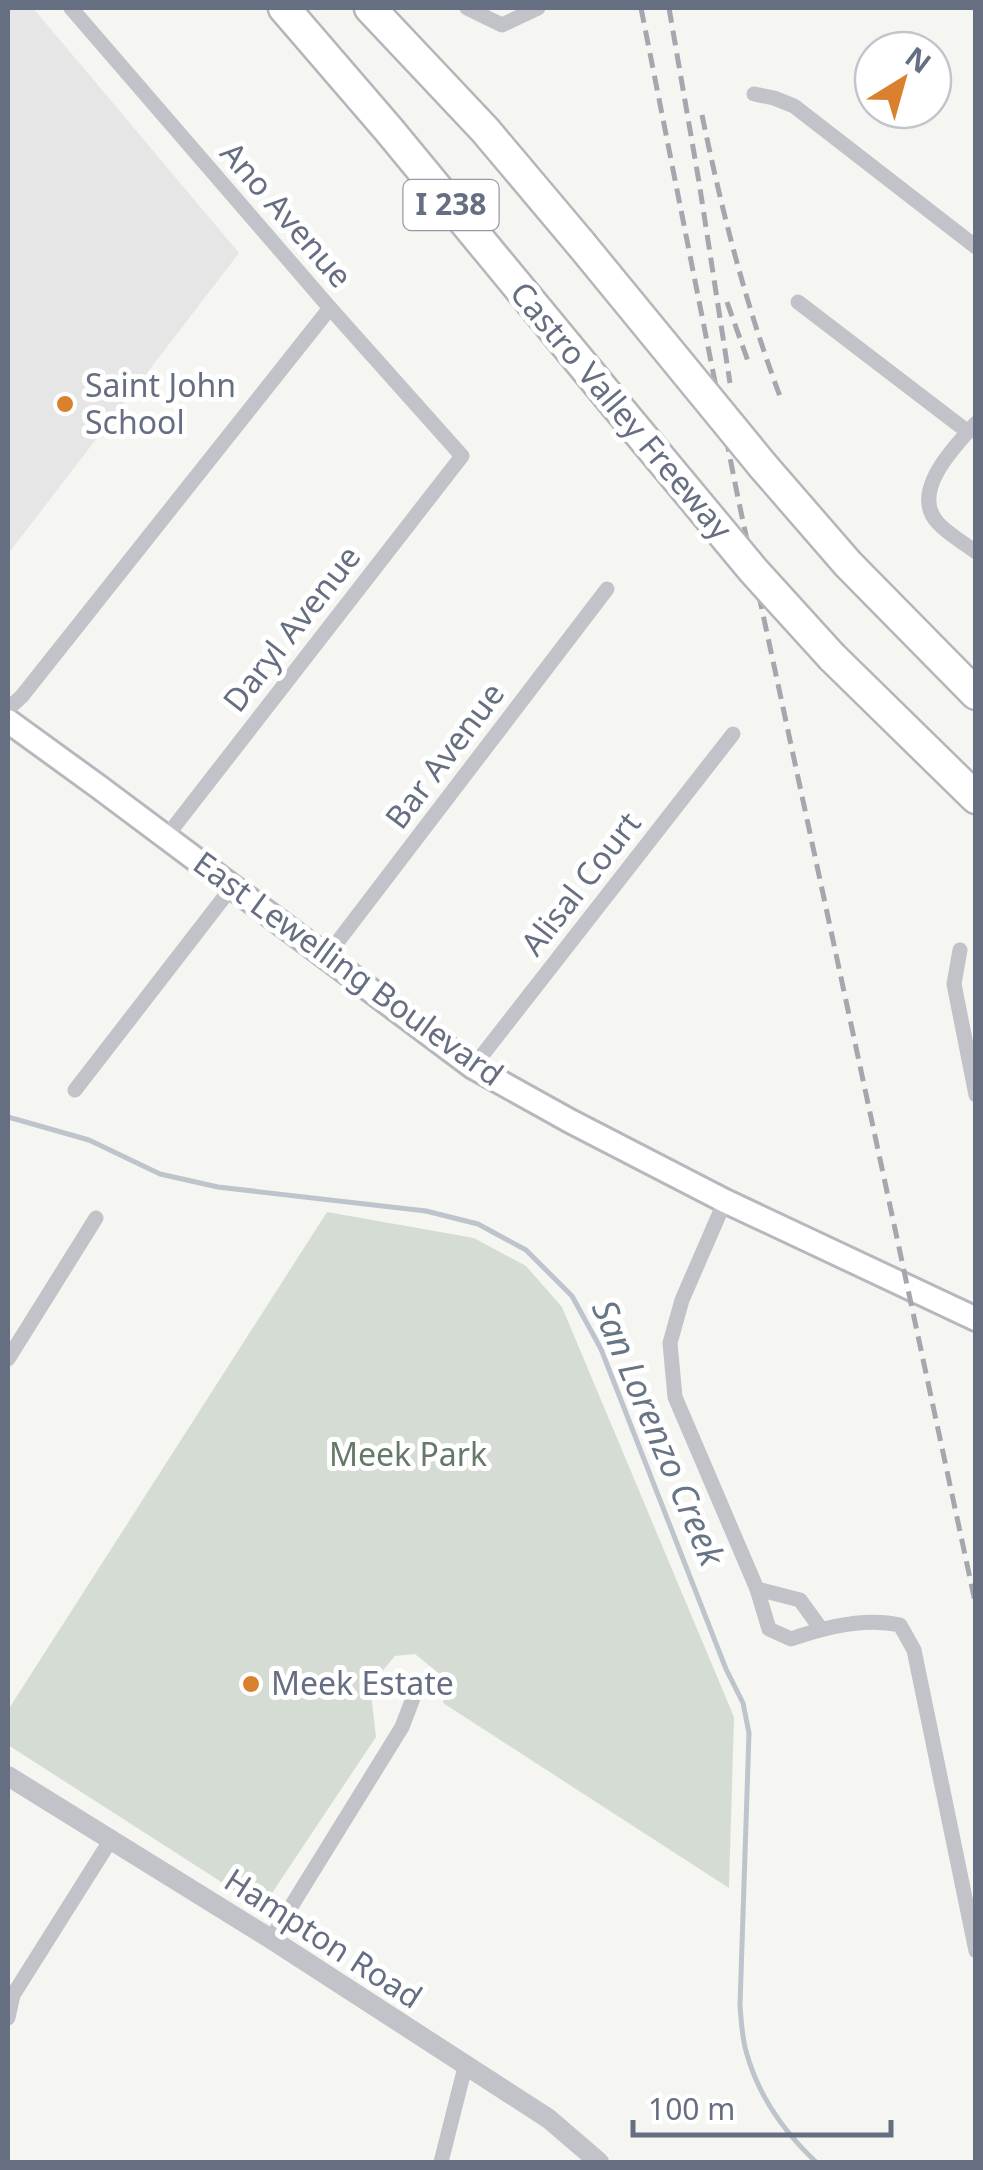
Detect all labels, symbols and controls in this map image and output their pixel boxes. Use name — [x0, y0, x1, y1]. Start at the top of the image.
north arrow — [853, 30, 953, 130]
text: N — [898, 37, 939, 81]
street label: Ano Avenue — [212, 132, 362, 296]
road number: I 238 — [404, 180, 498, 230]
street label: Castro Valley Freeway — [501, 272, 743, 549]
place label: Saint John School — [85, 363, 236, 443]
marker: Saint John School — [54, 393, 76, 415]
street label: Daryl Avenue — [212, 536, 369, 720]
street label: Bar Avenue — [375, 673, 513, 837]
street label: Alisal Court — [510, 802, 649, 964]
street label: East Lewelling Boulevard — [185, 841, 512, 1095]
water label: San Lorenzo Creek — [582, 1292, 737, 1574]
park label: Meek Park — [329, 1432, 487, 1475]
place label: Meek Estate — [271, 1661, 454, 1704]
marker: Meek Estate — [240, 1673, 262, 1695]
street label: Hampton Road — [217, 1858, 431, 2018]
scale bar — [633, 2075, 890, 2137]
text: 100 m — [648, 2088, 735, 2129]

